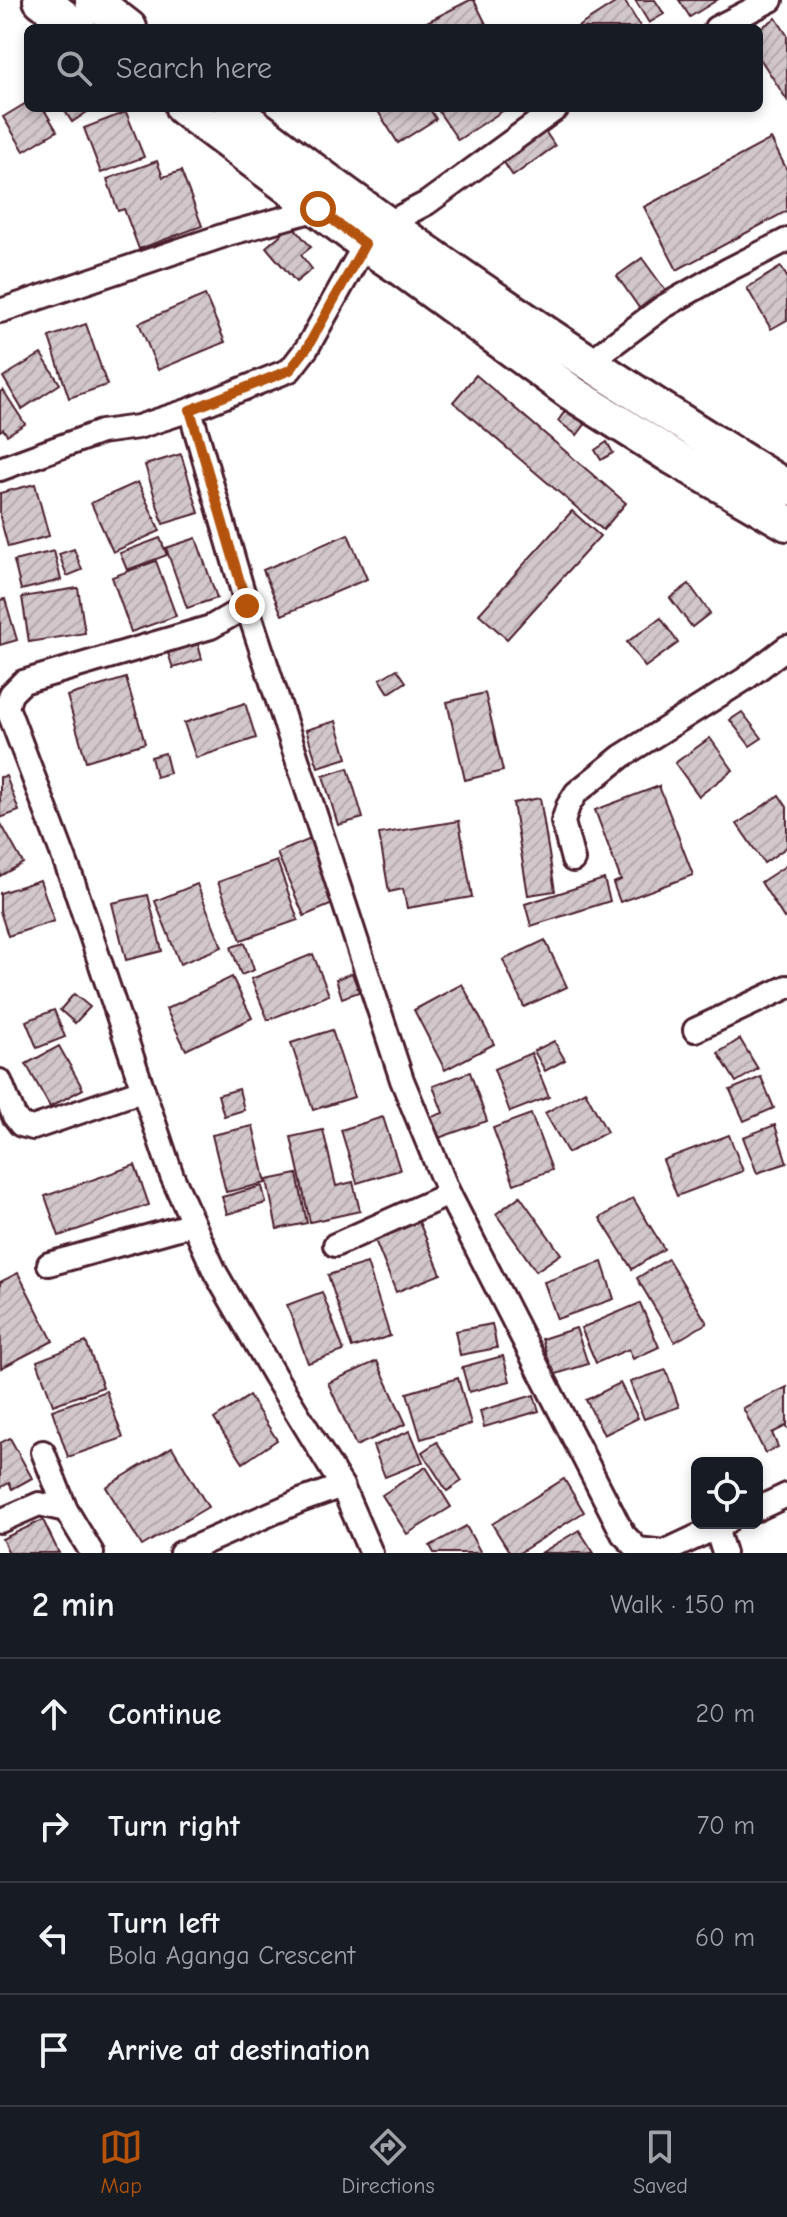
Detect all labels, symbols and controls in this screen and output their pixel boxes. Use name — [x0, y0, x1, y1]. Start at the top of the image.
search box — [24, 24, 763, 112]
icon: search — [52, 46, 96, 90]
text: Search here — [116, 51, 272, 86]
route start — [300, 191, 336, 227]
route end — [229, 588, 265, 624]
map controls — [691, 1457, 763, 1529]
button: locate — [691, 1457, 763, 1529]
text: 2 min — [32, 1585, 115, 1625]
text: Walk · 150 m — [610, 1590, 755, 1620]
icon: ahead — [32, 1692, 76, 1736]
text: Continue — [108, 1697, 222, 1732]
text: 20 m — [695, 1699, 755, 1729]
icon: right — [32, 1804, 76, 1848]
text: Turn right — [108, 1809, 240, 1844]
text: 70 m — [697, 1811, 755, 1841]
text: Turn left — [108, 1906, 220, 1941]
icon: left — [32, 1916, 76, 1960]
text: 60 m — [695, 1923, 755, 1953]
text: Bola Aganga Crescent — [108, 1941, 355, 1971]
icon: arrive — [32, 2028, 76, 2072]
text: Arrive at destination — [108, 2033, 370, 2068]
tab: Map — [99, 2125, 143, 2199]
tab: Directions — [342, 2125, 435, 2199]
tab: Saved — [633, 2125, 688, 2199]

